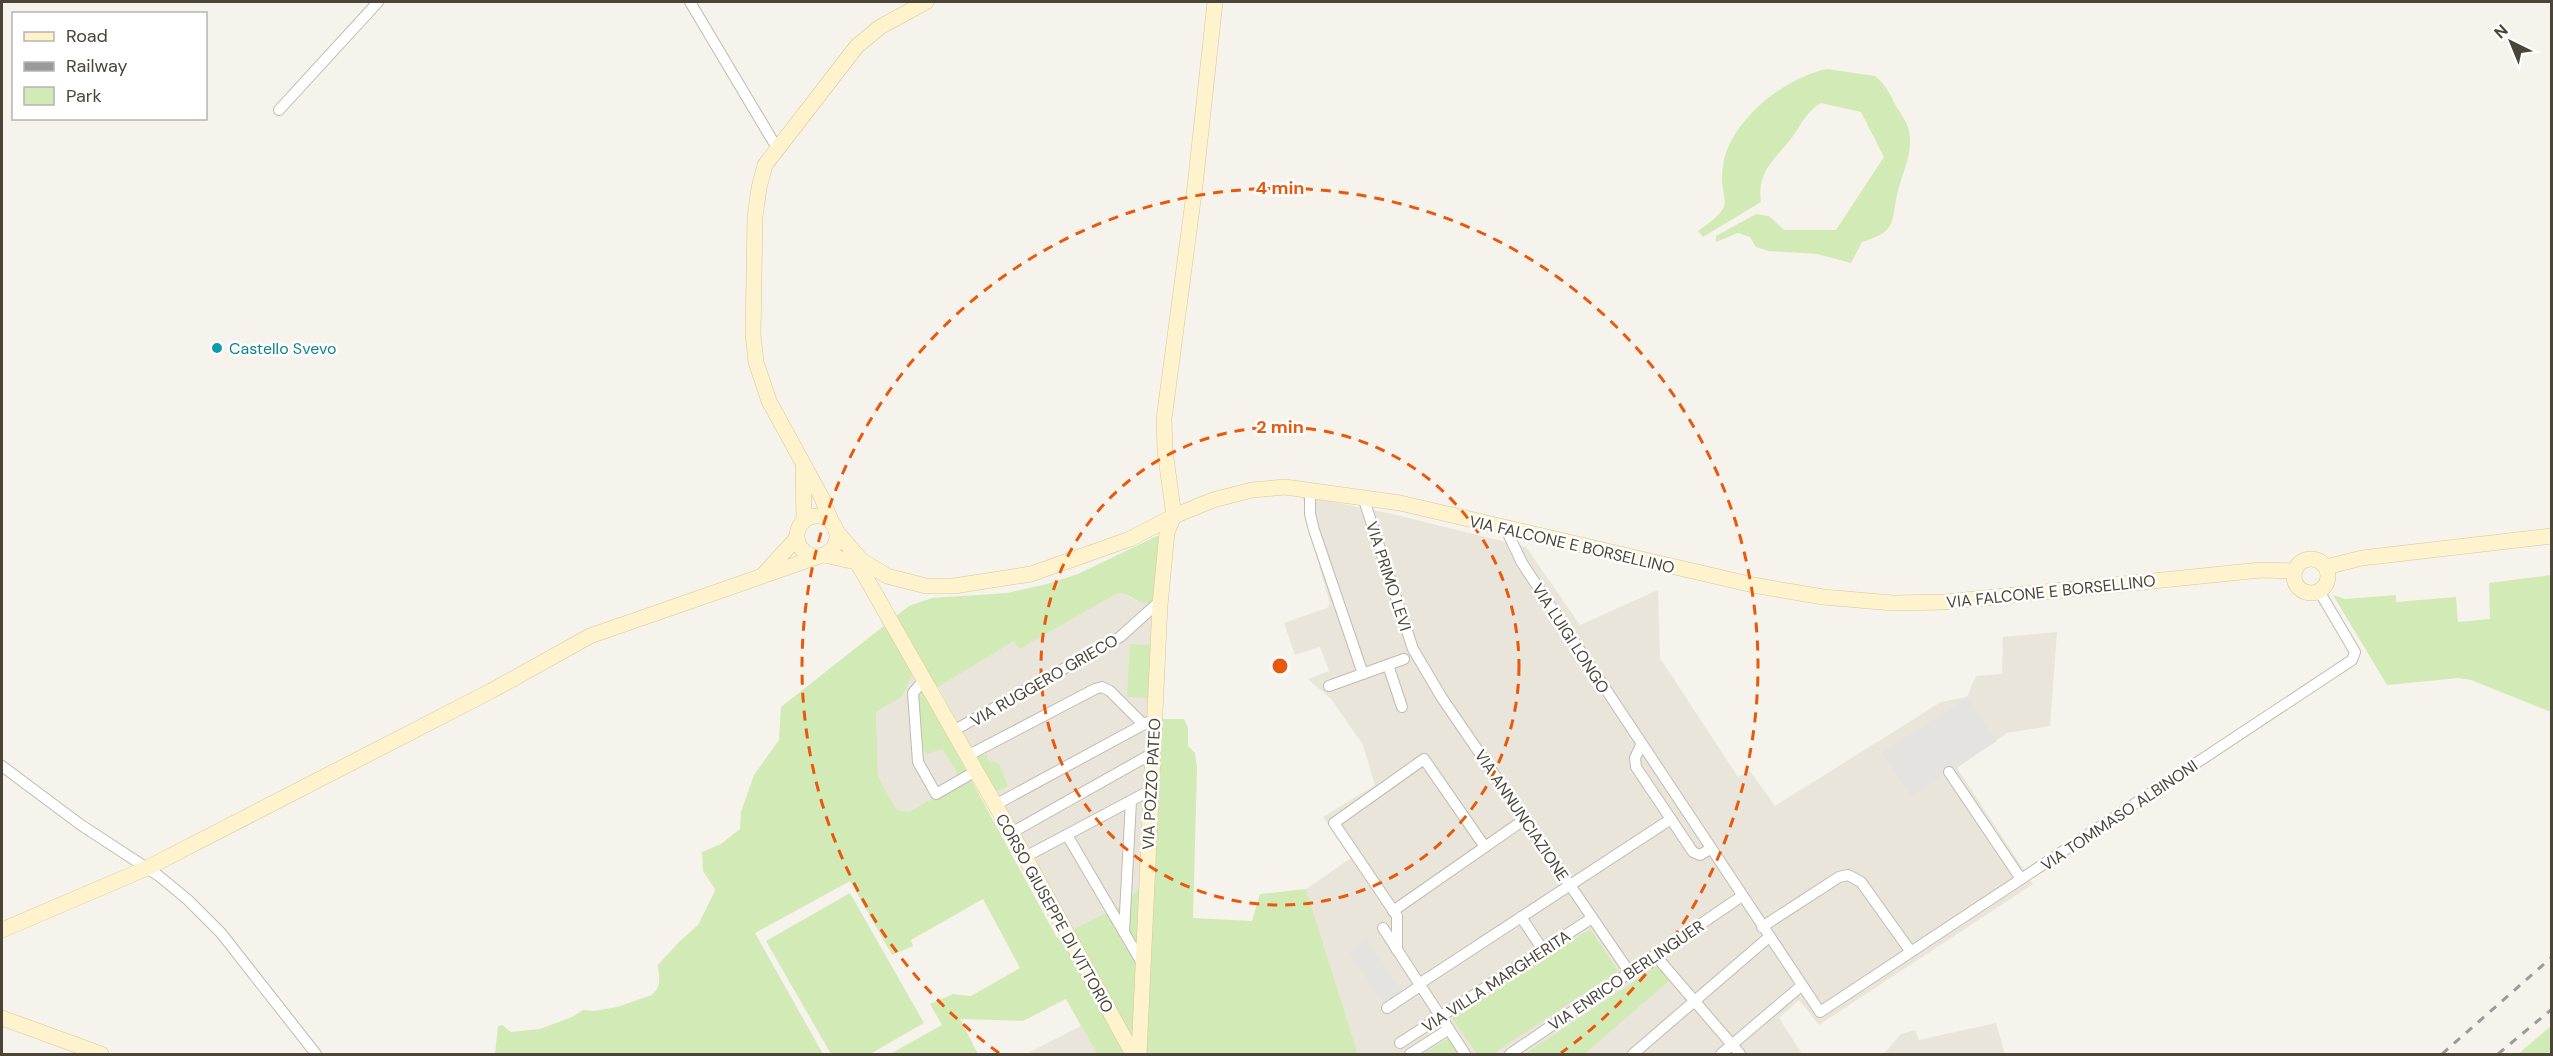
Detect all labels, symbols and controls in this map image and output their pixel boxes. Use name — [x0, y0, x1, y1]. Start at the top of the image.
legend — [12, 12, 207, 120]
north arrow — [2481, 12, 2541, 72]
text: N — [2490, 20, 2513, 43]
text: Road — [66, 24, 108, 48]
text: Railway — [66, 54, 128, 78]
text: Park — [66, 84, 102, 108]
text: 4 min — [1256, 176, 1304, 200]
place label: Castello Svevo — [229, 338, 336, 359]
marker: Castello Svevo — [210, 341, 224, 355]
text: 2 min — [1256, 415, 1304, 439]
street label: VIA FALCONE E BORSELLINO — [1467, 511, 1677, 578]
street label: VIA PRIMO LEVI — [1361, 519, 1416, 634]
street label: VIA FALCONE E BORSELLINO — [1945, 570, 2157, 613]
street label: VIA LUIGI LONGO — [1527, 579, 1614, 697]
street label: VIA RUGGERO GRIECO — [967, 630, 1122, 731]
centre of rings — [1270, 656, 1290, 676]
street label: VIA POZZO PATEO — [1138, 717, 1165, 851]
street label: VIA ANNUNCIAZIONE — [1470, 745, 1573, 885]
street label: VIA TOMMASO ALBINONI — [2037, 755, 2202, 876]
street label: CORSO GIUSEPPE DI VITTORIO — [991, 810, 1118, 1017]
street label: VIA ENRICO BERLINGUER — [1544, 915, 1708, 1035]
street label: VIA VILLA MARGHERITA — [1418, 925, 1575, 1037]

